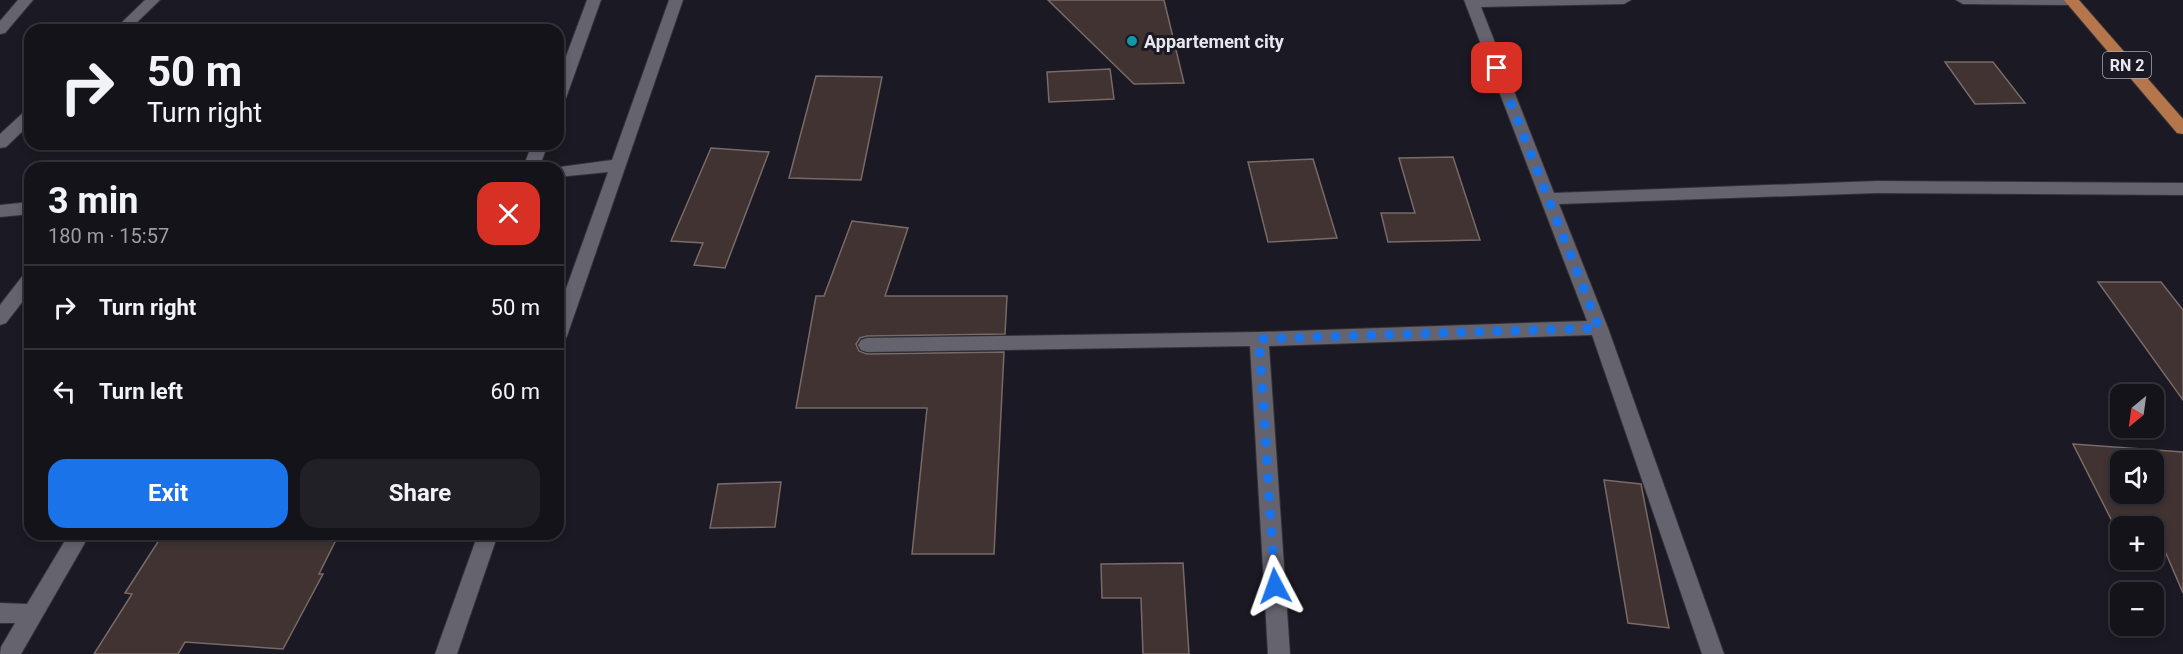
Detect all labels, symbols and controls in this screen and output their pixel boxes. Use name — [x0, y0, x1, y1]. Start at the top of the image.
place label: Appartement city — [1144, 31, 1285, 52]
marker: Appartement city — [1125, 34, 1139, 48]
pin — [1471, 42, 1522, 93]
text: 50 m — [147, 47, 242, 96]
icon: right — [48, 48, 126, 126]
icon: arrive — [1480, 51, 1513, 84]
road number: RN 2 — [2103, 52, 2151, 78]
text: Turn right — [147, 97, 262, 129]
text: 3 min — [48, 180, 139, 222]
button: close — [477, 182, 540, 245]
text: 180 m · 15:57 — [48, 224, 169, 248]
icon: right — [48, 291, 81, 324]
text: Turn right — [99, 295, 196, 320]
text: 50 m — [491, 295, 540, 320]
icon: left — [48, 375, 81, 408]
text: Turn left — [99, 379, 183, 404]
text: 60 m — [491, 379, 540, 404]
north arrow — [2110, 384, 2164, 438]
map controls — [2110, 384, 2164, 636]
button: sound — [2110, 450, 2164, 504]
button: Exit — [48, 459, 288, 528]
button: Share — [300, 459, 540, 528]
button: + — [2110, 516, 2164, 570]
position arrow — [1243, 554, 1307, 618]
button: − — [2110, 582, 2164, 636]

